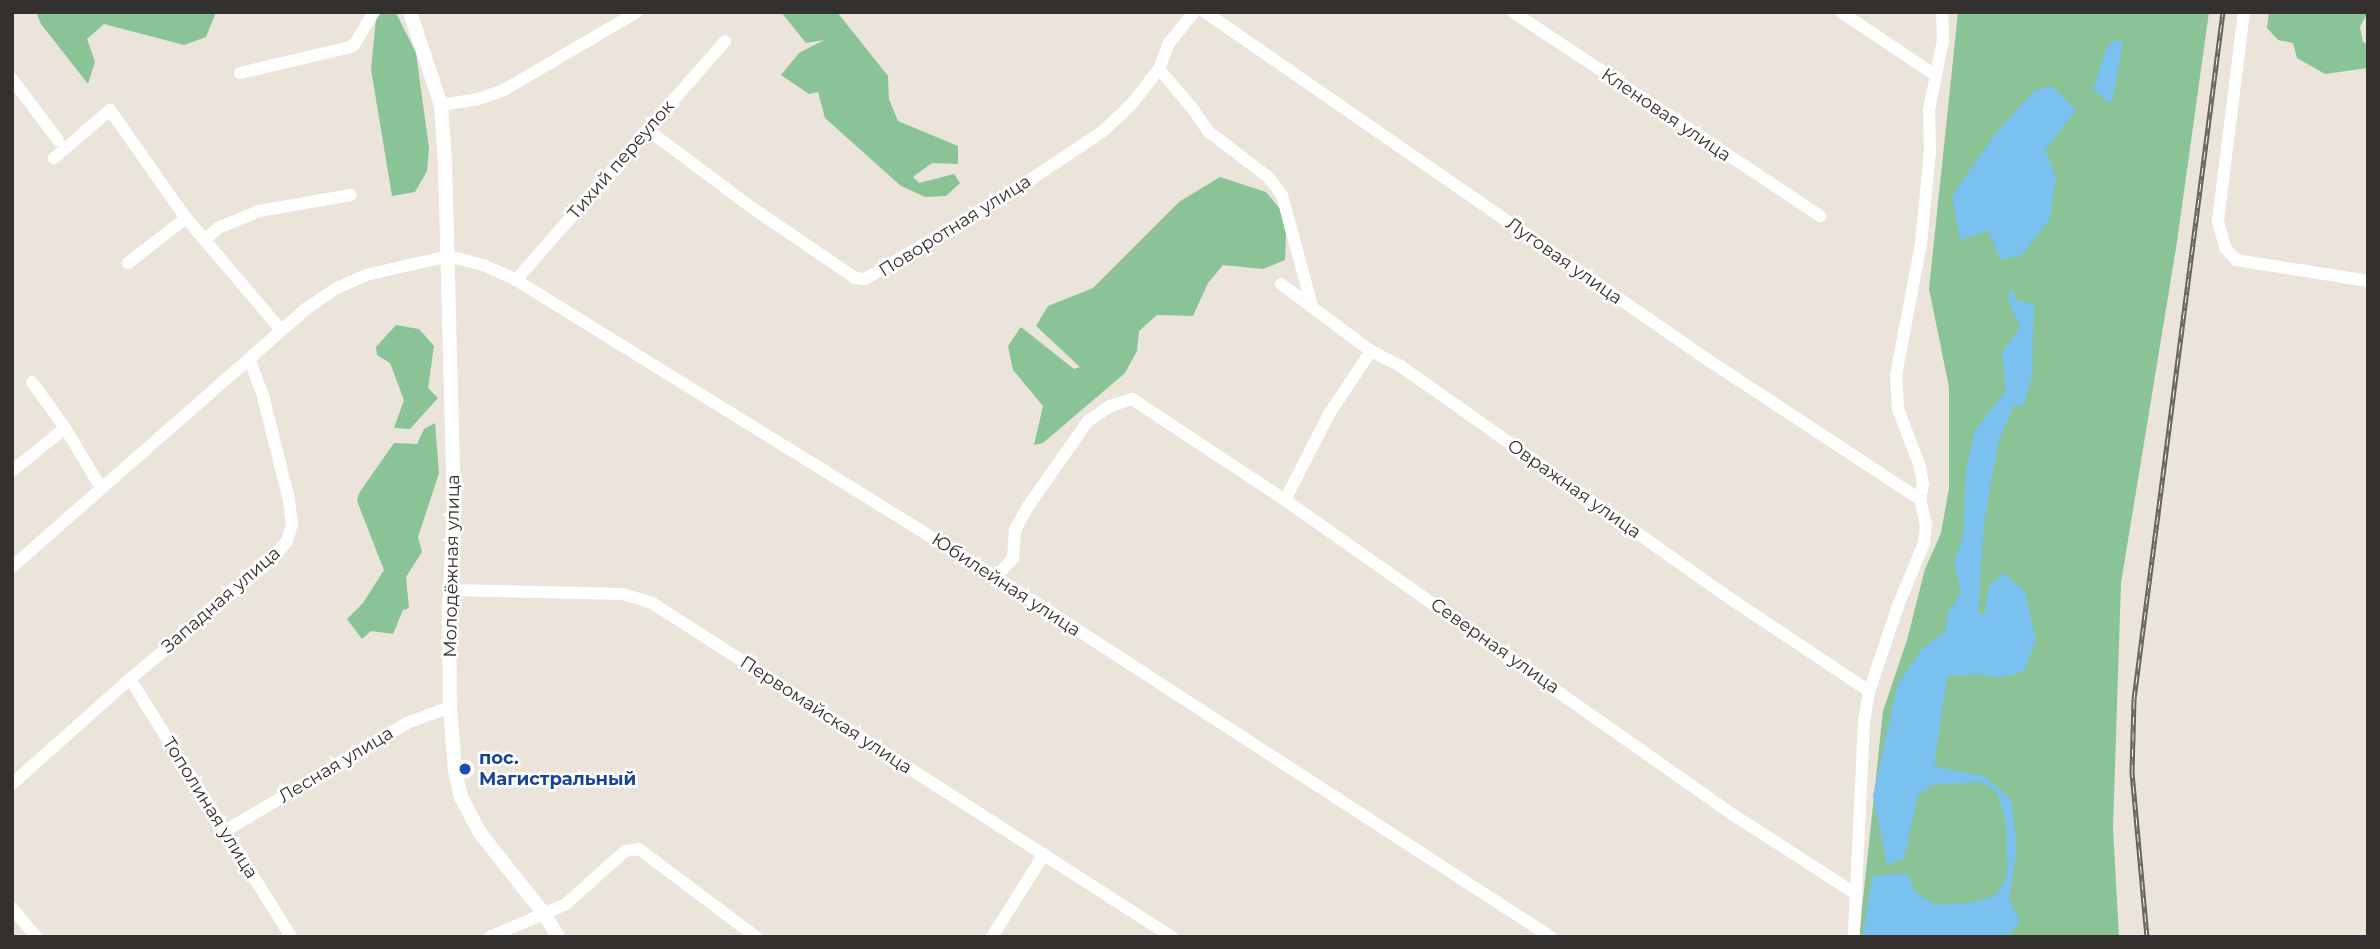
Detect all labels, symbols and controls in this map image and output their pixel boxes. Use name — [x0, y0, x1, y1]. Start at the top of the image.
street label: Кленовая улица — [1597, 64, 1735, 166]
street label: Тихий переулок — [563, 96, 679, 224]
street label: Поворотная улица — [875, 170, 1035, 282]
street label: Луговая улица — [1502, 213, 1626, 309]
street label: Овражная улица — [1503, 435, 1645, 543]
street label: Молодёжная улица — [440, 474, 464, 658]
street label: Юбилейная улица — [927, 529, 1085, 641]
street label: Западная улица — [157, 542, 285, 658]
street label: Северная улица — [1426, 593, 1564, 699]
street label: Первомайская улица — [736, 651, 916, 779]
street label: Лесная улица — [275, 722, 397, 808]
street label: Тополиная улица — [158, 733, 262, 883]
place label: пос. Магистральный — [479, 748, 636, 790]
marker: пос. Магистральный — [457, 761, 473, 777]

